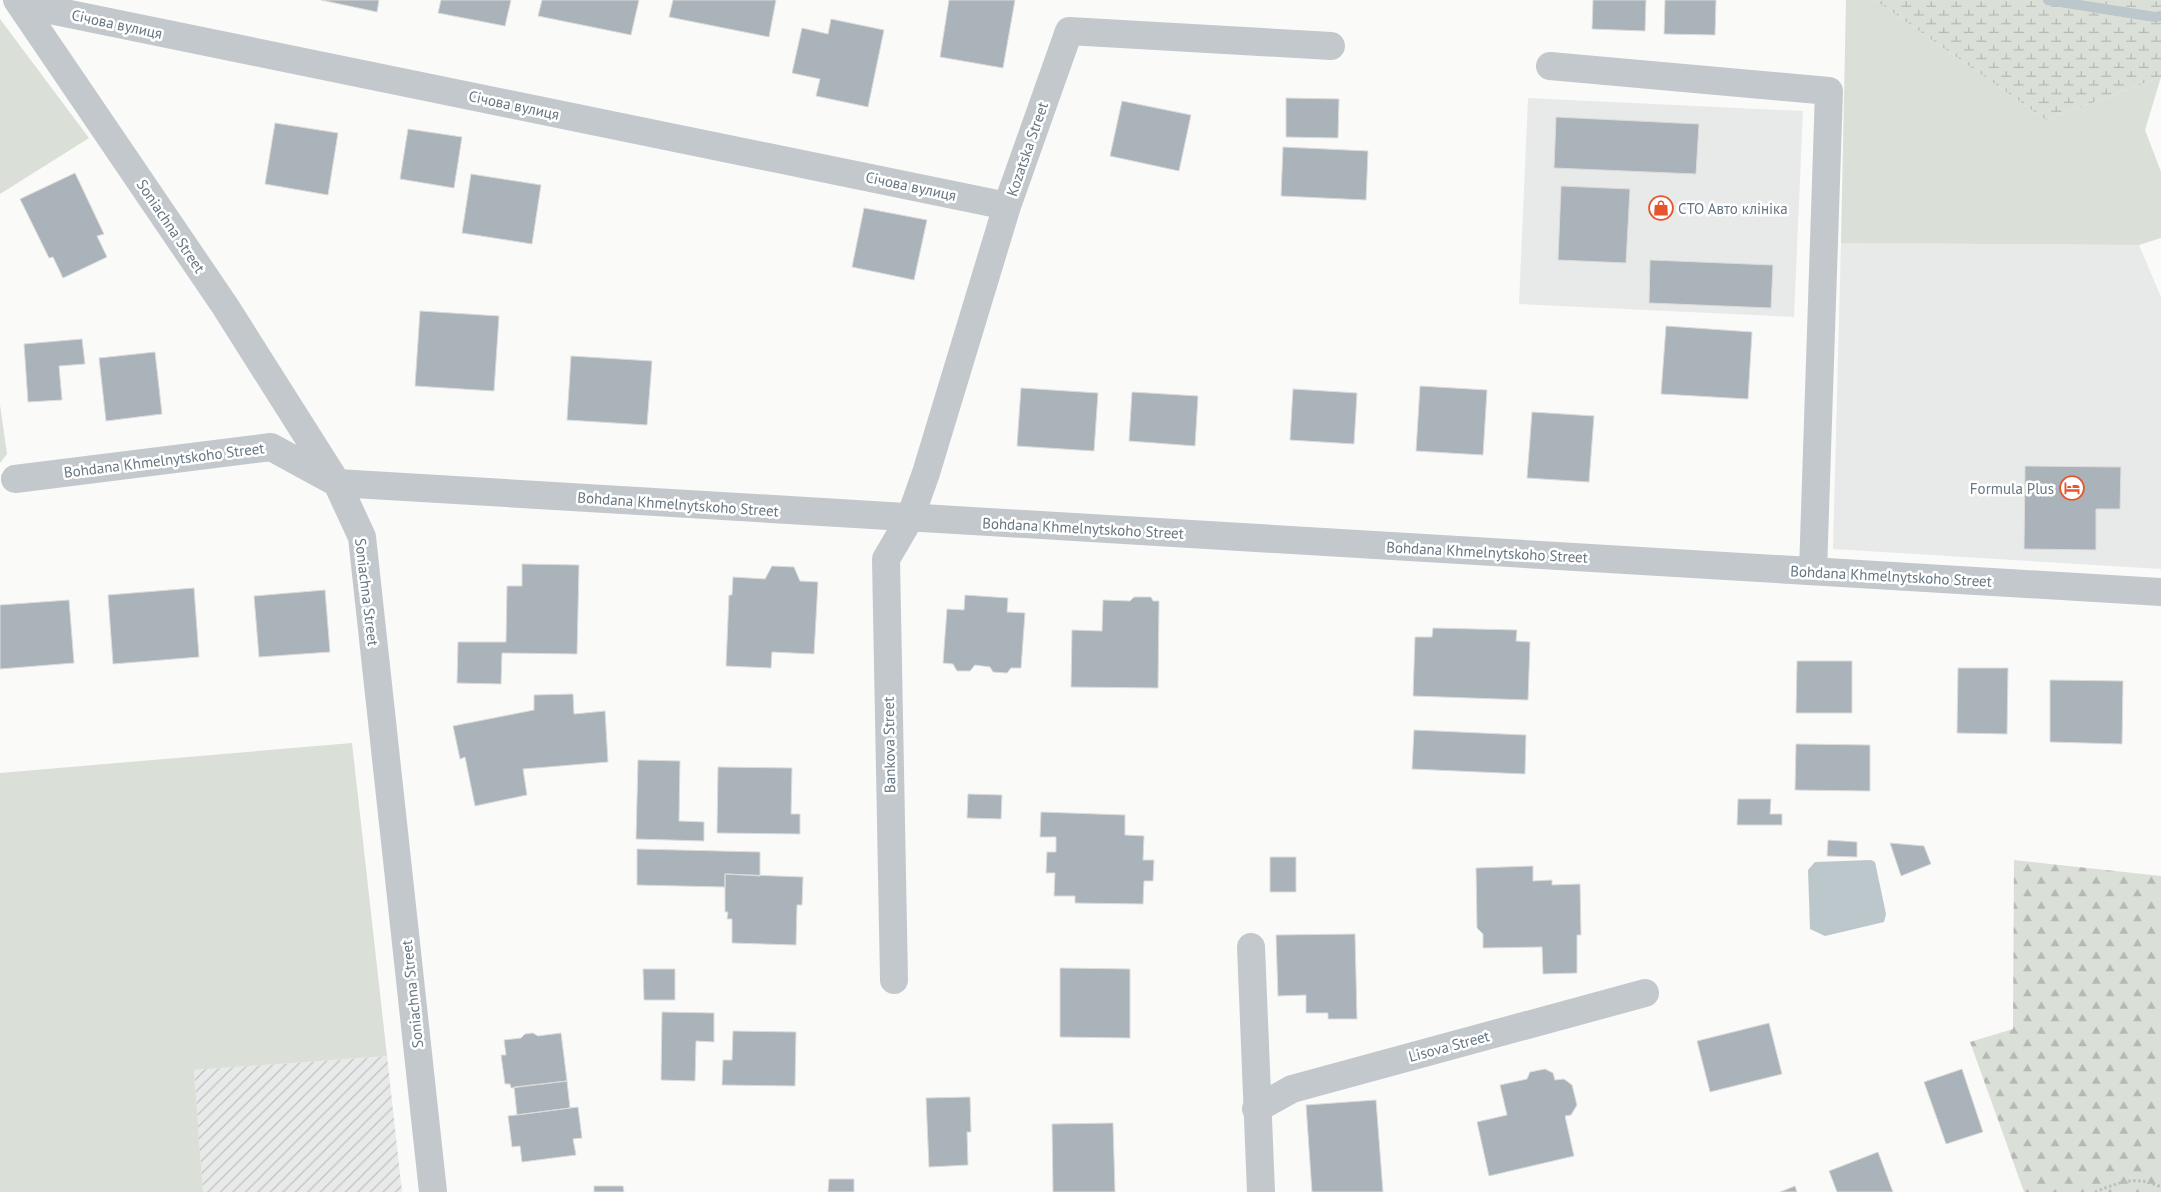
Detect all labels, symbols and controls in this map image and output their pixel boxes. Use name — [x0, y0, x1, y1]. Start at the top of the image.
street label: Січова вулиця — [70, 5, 164, 43]
street label: Січова вулиця — [467, 86, 561, 124]
street label: Kozatska Street — [1002, 99, 1052, 199]
street label: Січова вулиця — [864, 167, 958, 205]
street label: Soniachna Street — [133, 176, 209, 276]
shop icon: СТО Авто клініка — [1648, 195, 1674, 221]
place label: СТО Авто клініка — [1678, 199, 1788, 218]
street label: Bohdana Khmelnytskoho Street — [63, 438, 265, 482]
hotel icon: Formula Plus — [2059, 475, 2085, 501]
place label: Formula Plus — [1970, 479, 2054, 498]
street label: Bohdana Khmelnytskoho Street — [577, 487, 779, 521]
street label: Bohdana Khmelnytskoho Street — [982, 513, 1184, 543]
street label: Soniachna Street — [351, 537, 383, 647]
street label: Bohdana Khmelnytskoho Street — [1386, 537, 1588, 567]
street label: Bohdana Khmelnytskoho Street — [1790, 561, 1992, 591]
street label: Bankova Street — [879, 697, 899, 793]
street label: Soniachna Street — [397, 939, 427, 1049]
street label: Lisova Street — [1406, 1026, 1492, 1066]

